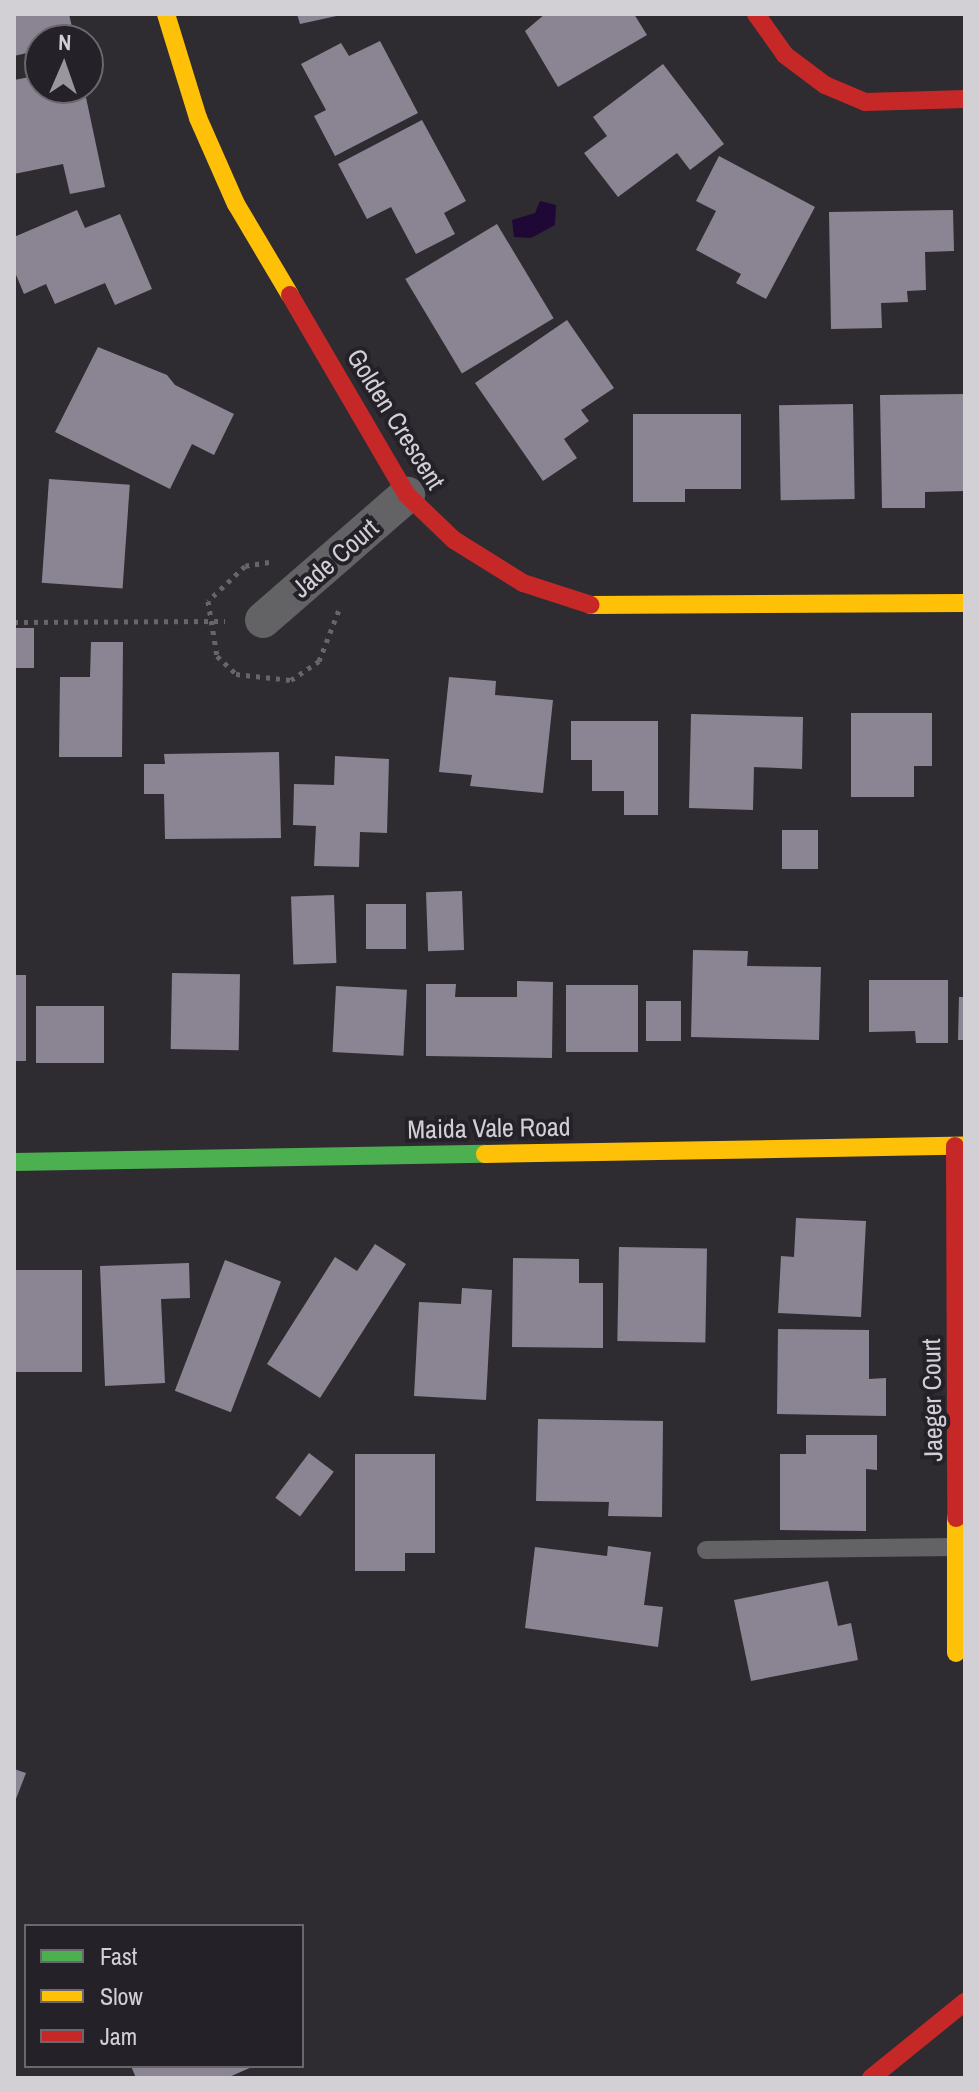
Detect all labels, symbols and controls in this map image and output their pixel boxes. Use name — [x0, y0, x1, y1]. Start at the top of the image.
north arrow — [24, 24, 104, 104]
text: N — [58, 27, 72, 57]
street label: Golden Crescent — [340, 343, 452, 495]
street label: Jade Court — [285, 512, 385, 604]
street label: Maida Vale Road — [407, 1111, 571, 1145]
street label: Jaeger Court — [915, 1338, 949, 1462]
legend — [24, 1924, 304, 2068]
text: Fast — [100, 1940, 137, 1972]
text: Slow — [100, 1980, 143, 2012]
text: Jam — [100, 2020, 137, 2052]

